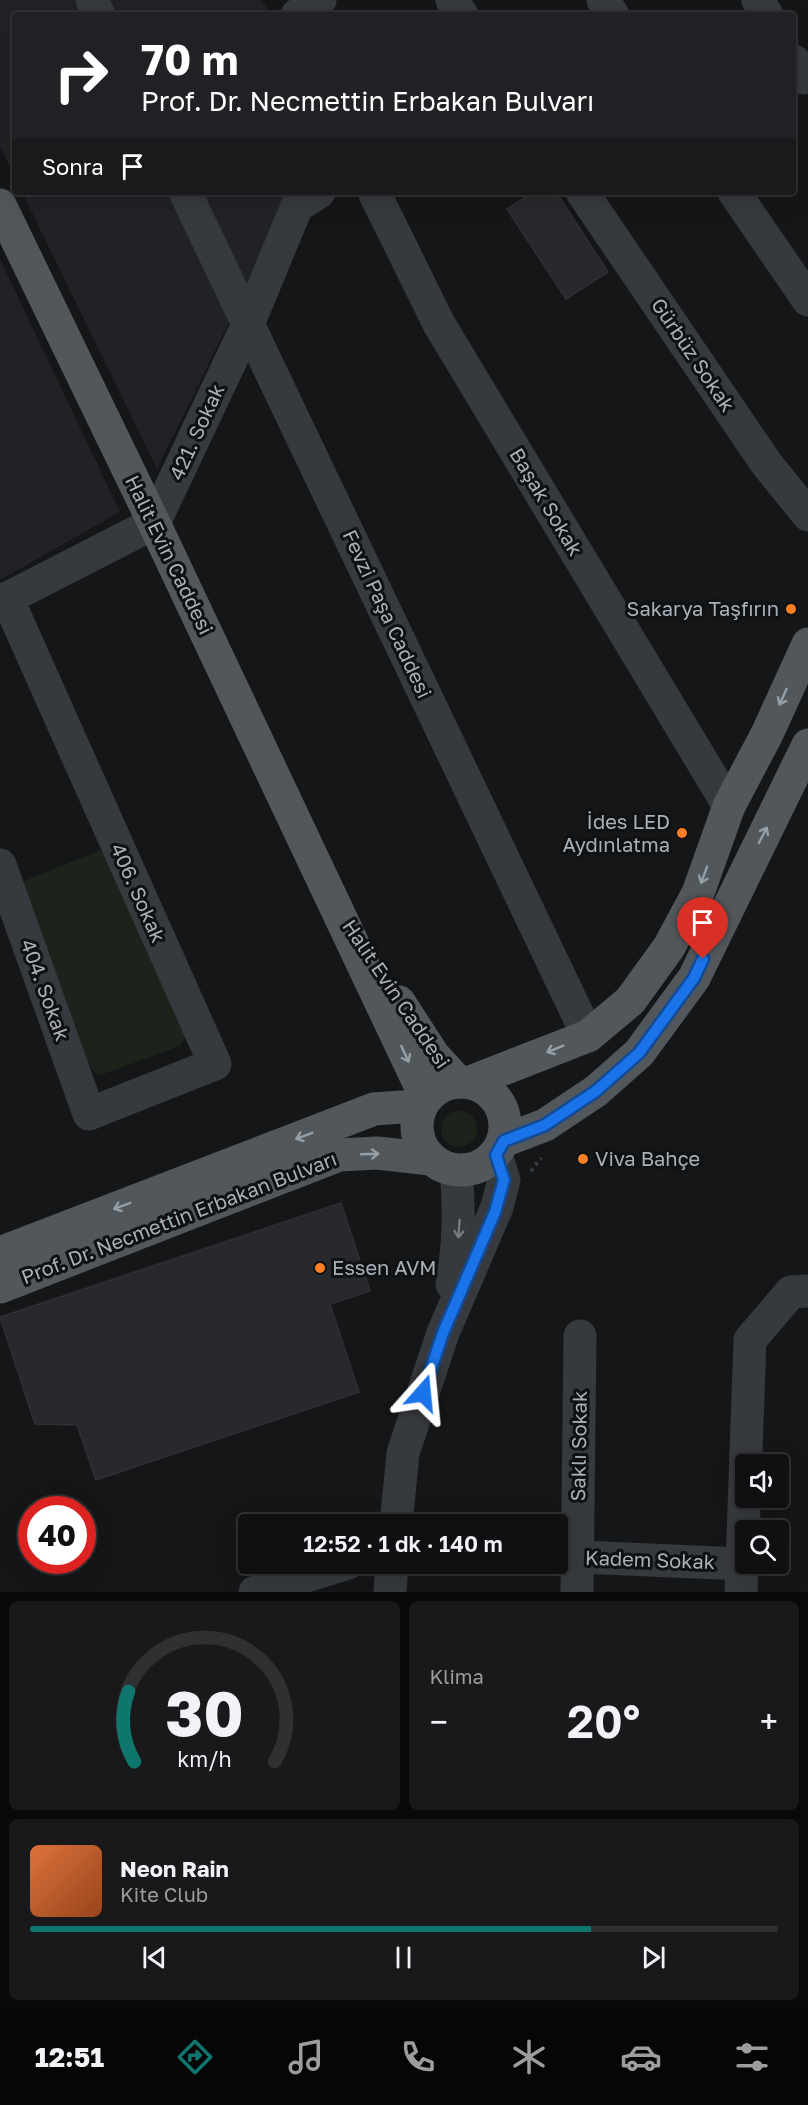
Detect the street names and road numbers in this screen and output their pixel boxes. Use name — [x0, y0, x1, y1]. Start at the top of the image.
street label: Gürbüz Sokak — [647, 293, 741, 416]
street label: 421. Sokak — [163, 380, 229, 483]
street label: Başak Sokak — [505, 443, 588, 560]
street label: Halit Evin Caddesi — [121, 471, 219, 638]
street label: Fevzi Paşa Caddesi — [338, 526, 437, 701]
street label: 406. Sokak — [106, 839, 171, 946]
street label: Halit Evin Caddesi — [338, 915, 455, 1072]
street label: 404. Sokak — [16, 936, 75, 1044]
street label: Prof. Dr. Necmettin Erbakan Bulvarı — [18, 1146, 340, 1288]
street label: Saklı Sokak — [565, 1390, 591, 1502]
street label: Kadem Sokak — [585, 1545, 715, 1573]

